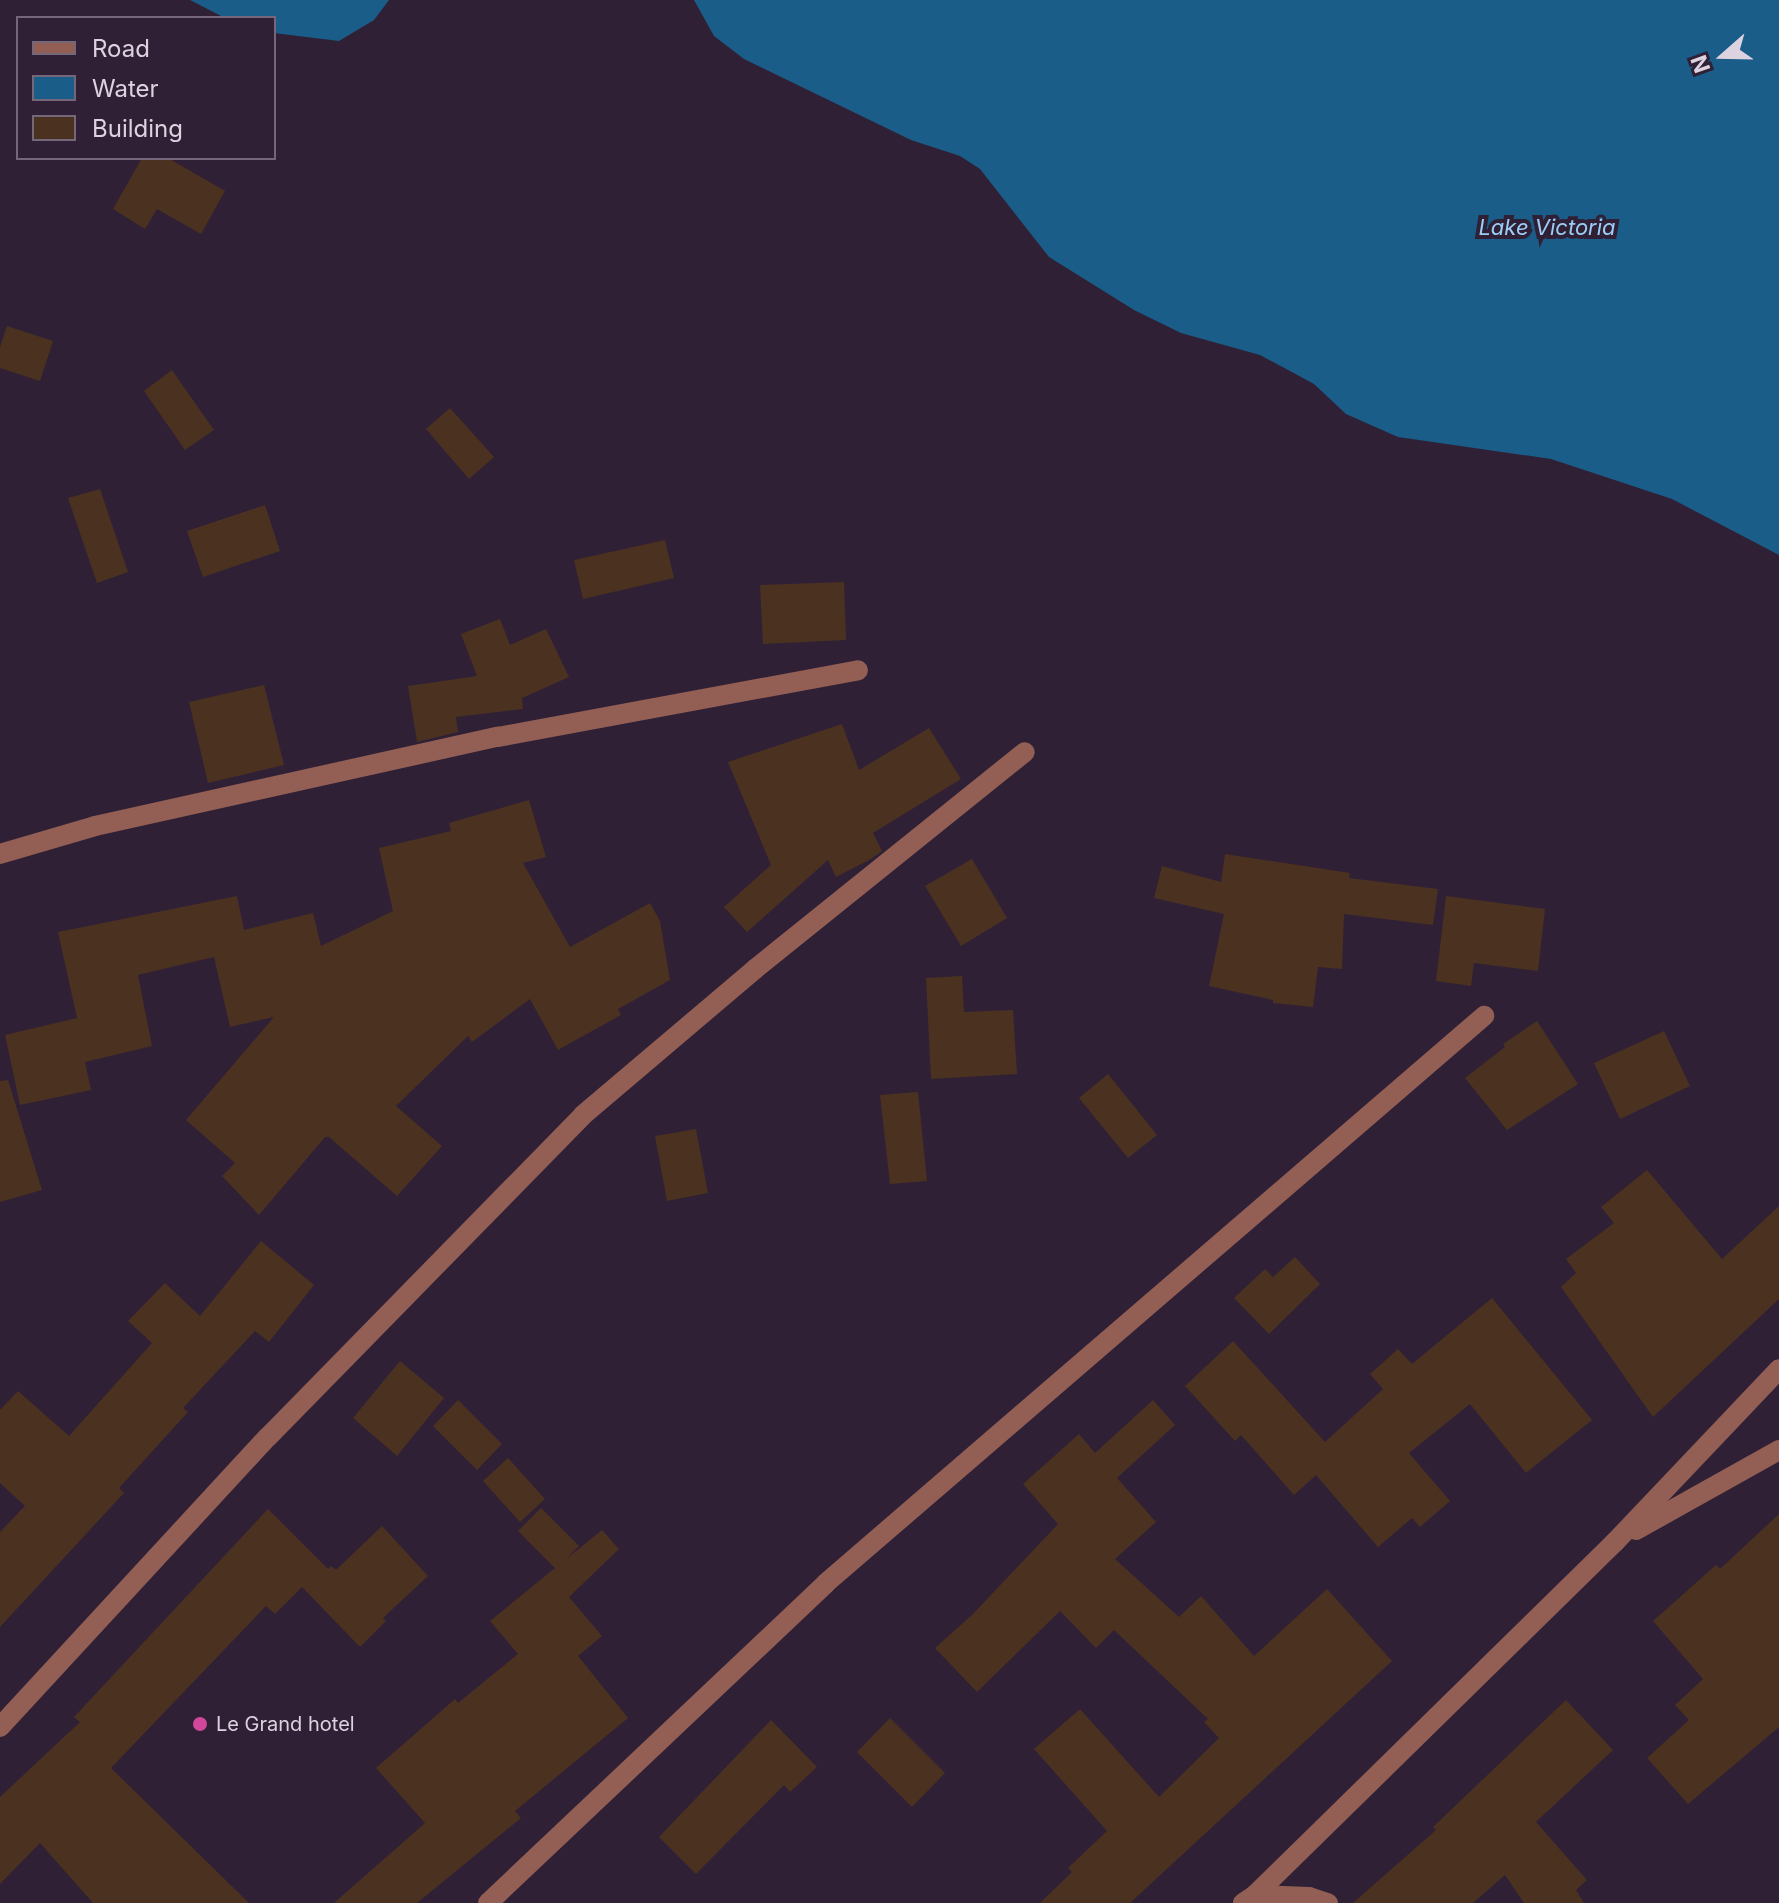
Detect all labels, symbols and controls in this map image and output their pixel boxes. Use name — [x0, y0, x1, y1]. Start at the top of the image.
legend — [16, 16, 276, 160]
north arrow — [1683, 16, 1763, 96]
text: Road — [92, 34, 150, 63]
text: N — [1685, 52, 1716, 77]
text: Water — [92, 74, 159, 103]
text: Building — [92, 114, 183, 143]
water label: Lake Victoria — [1478, 215, 1616, 241]
place label: Le Grand hotel — [216, 1712, 355, 1736]
marker: Le Grand hotel — [191, 1715, 209, 1733]

